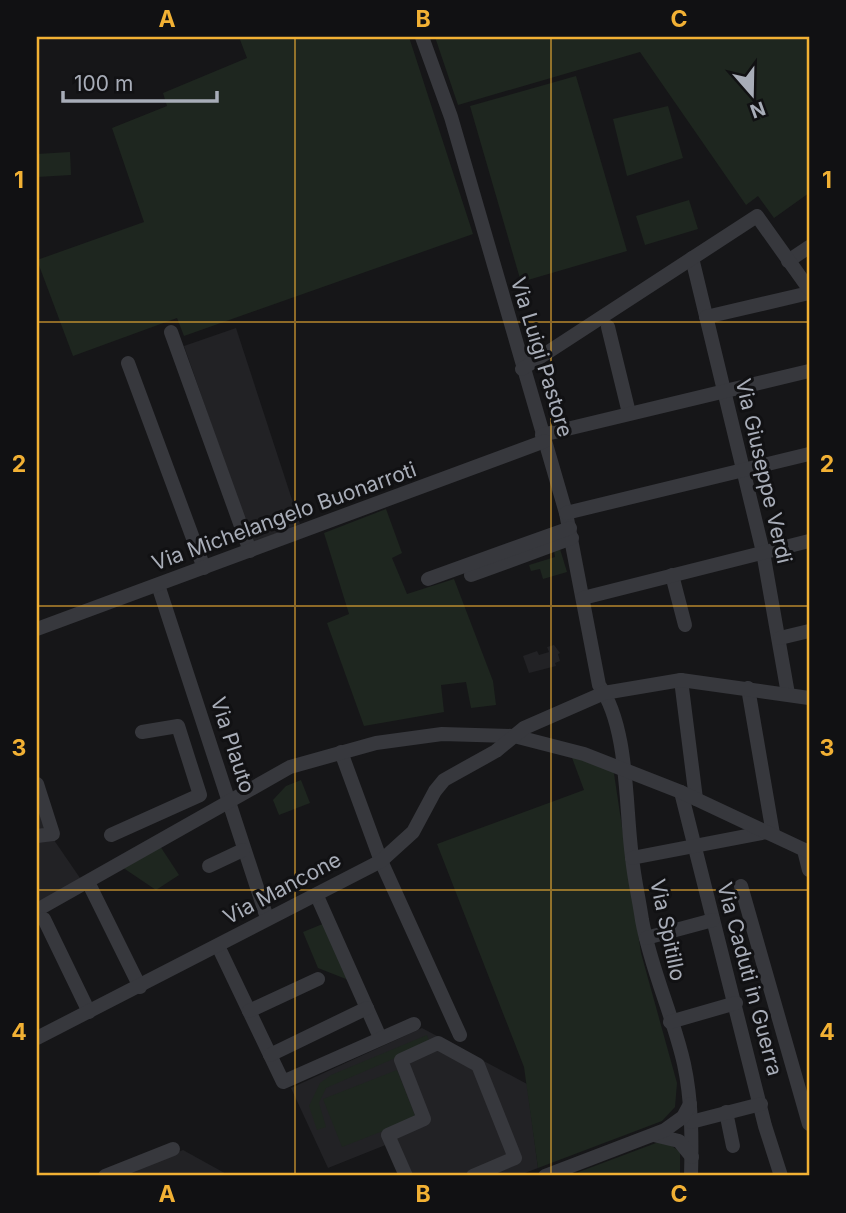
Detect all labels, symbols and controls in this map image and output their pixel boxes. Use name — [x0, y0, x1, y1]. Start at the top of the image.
text: A — [158, 5, 176, 33]
text: B — [415, 5, 431, 33]
text: C — [670, 5, 688, 33]
scale bar — [63, 60, 217, 104]
north arrow — [716, 60, 786, 130]
text: 100 m — [74, 71, 133, 96]
text: N — [747, 96, 768, 123]
text: 1 — [14, 166, 24, 194]
text: 1 — [822, 166, 832, 194]
street label: Via Luigi Pastore — [506, 274, 578, 440]
street label: Via Giuseppe Verdi — [731, 376, 797, 566]
text: 2 — [12, 450, 26, 478]
text: 2 — [820, 450, 834, 478]
street label: Via Michelangelo Buonarroti — [149, 456, 419, 576]
street label: Via Plauto — [206, 694, 260, 796]
text: 3 — [12, 734, 26, 762]
text: 3 — [820, 734, 834, 762]
street label: Via Mancone — [219, 847, 345, 929]
street label: Via Spitillo — [645, 877, 691, 983]
street label: Via Caduti in Guerra — [712, 880, 788, 1078]
text: 4 — [11, 1018, 27, 1046]
text: 4 — [819, 1018, 835, 1046]
text: A — [158, 1180, 176, 1208]
text: B — [415, 1180, 431, 1208]
text: C — [670, 1180, 688, 1208]

